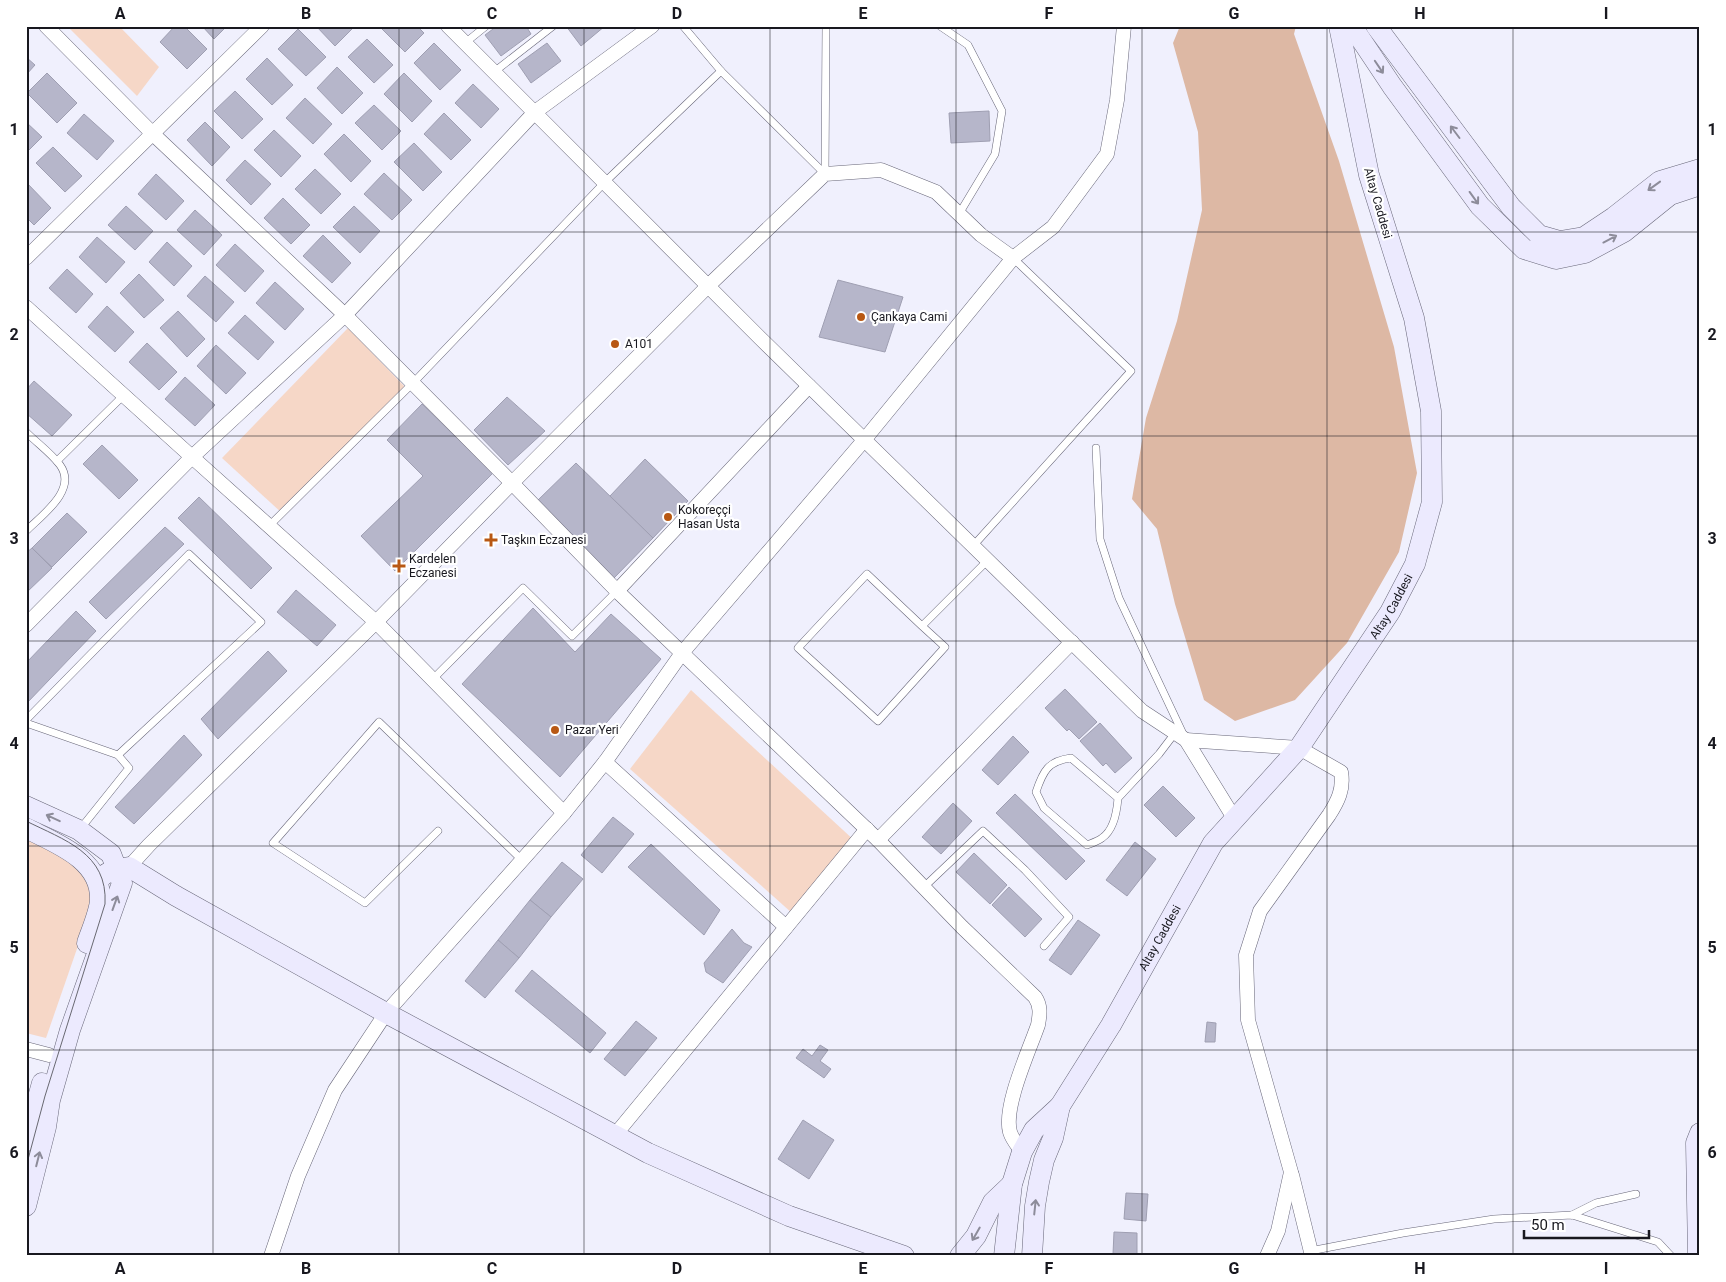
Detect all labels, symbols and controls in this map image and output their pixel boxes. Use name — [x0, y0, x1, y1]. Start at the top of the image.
text: A — [115, 4, 126, 23]
text: B — [301, 4, 311, 23]
text: C — [487, 4, 497, 23]
text: D — [672, 4, 682, 23]
text: E — [859, 4, 868, 23]
text: F — [1045, 4, 1054, 23]
text: G — [1229, 4, 1240, 23]
text: H — [1414, 4, 1426, 23]
text: I — [1604, 4, 1608, 23]
one-way arrow — [1374, 59, 1384, 73]
text: 1 — [9, 120, 19, 139]
text: 1 — [1707, 120, 1717, 139]
one-way arrow — [1449, 126, 1460, 139]
street label: Altay Caddesi — [1361, 166, 1395, 240]
one-way arrow — [1648, 181, 1662, 191]
one-way arrow — [1469, 191, 1480, 204]
one-way arrow — [1602, 234, 1617, 243]
place label: Çankaya Cami — [871, 310, 947, 324]
marker: Çankaya Cami — [855, 311, 867, 323]
text: 2 — [9, 325, 19, 344]
text: 2 — [1707, 325, 1717, 344]
place label: A101 — [625, 337, 653, 351]
marker: A101 — [609, 338, 621, 350]
place label: Kokoreççi Hasan Usta — [678, 503, 740, 531]
marker: Kokoreççi Hasan Usta — [662, 511, 674, 523]
text: 3 — [9, 529, 19, 548]
text: 3 — [1707, 529, 1717, 548]
place label: Taşkın Eczanesi — [501, 533, 587, 547]
marker: Taşkın Eczanesi — [485, 534, 497, 546]
place label: Kardelen Eczanesi — [409, 552, 457, 580]
marker: Kardelen Eczanesi — [393, 560, 405, 572]
street label: Altay Caddesi — [1367, 571, 1416, 642]
place label: Pazar Yeri — [565, 723, 619, 737]
marker: Pazar Yeri — [549, 724, 561, 736]
text: 4 — [9, 734, 19, 753]
text: 4 — [1707, 734, 1717, 753]
one-way arrow — [46, 813, 61, 822]
one-way arrow — [111, 896, 120, 911]
street label: Altay Caddesi — [1136, 902, 1184, 973]
text: 5 — [9, 938, 19, 957]
text: 5 — [1707, 938, 1717, 957]
text: 6 — [9, 1143, 19, 1162]
text: 6 — [1707, 1143, 1717, 1162]
one-way arrow — [34, 1151, 43, 1167]
one-way arrow — [1030, 1199, 1040, 1215]
scale bar — [1524, 1207, 1648, 1239]
text: 50 m — [1531, 1216, 1565, 1234]
one-way arrow — [971, 1226, 980, 1241]
text: A — [115, 1259, 126, 1278]
text: B — [301, 1259, 311, 1278]
text: C — [487, 1259, 497, 1278]
text: D — [672, 1259, 682, 1278]
text: E — [859, 1259, 868, 1278]
text: F — [1045, 1259, 1054, 1278]
text: G — [1229, 1259, 1240, 1278]
text: H — [1414, 1259, 1426, 1278]
text: I — [1604, 1259, 1608, 1278]

